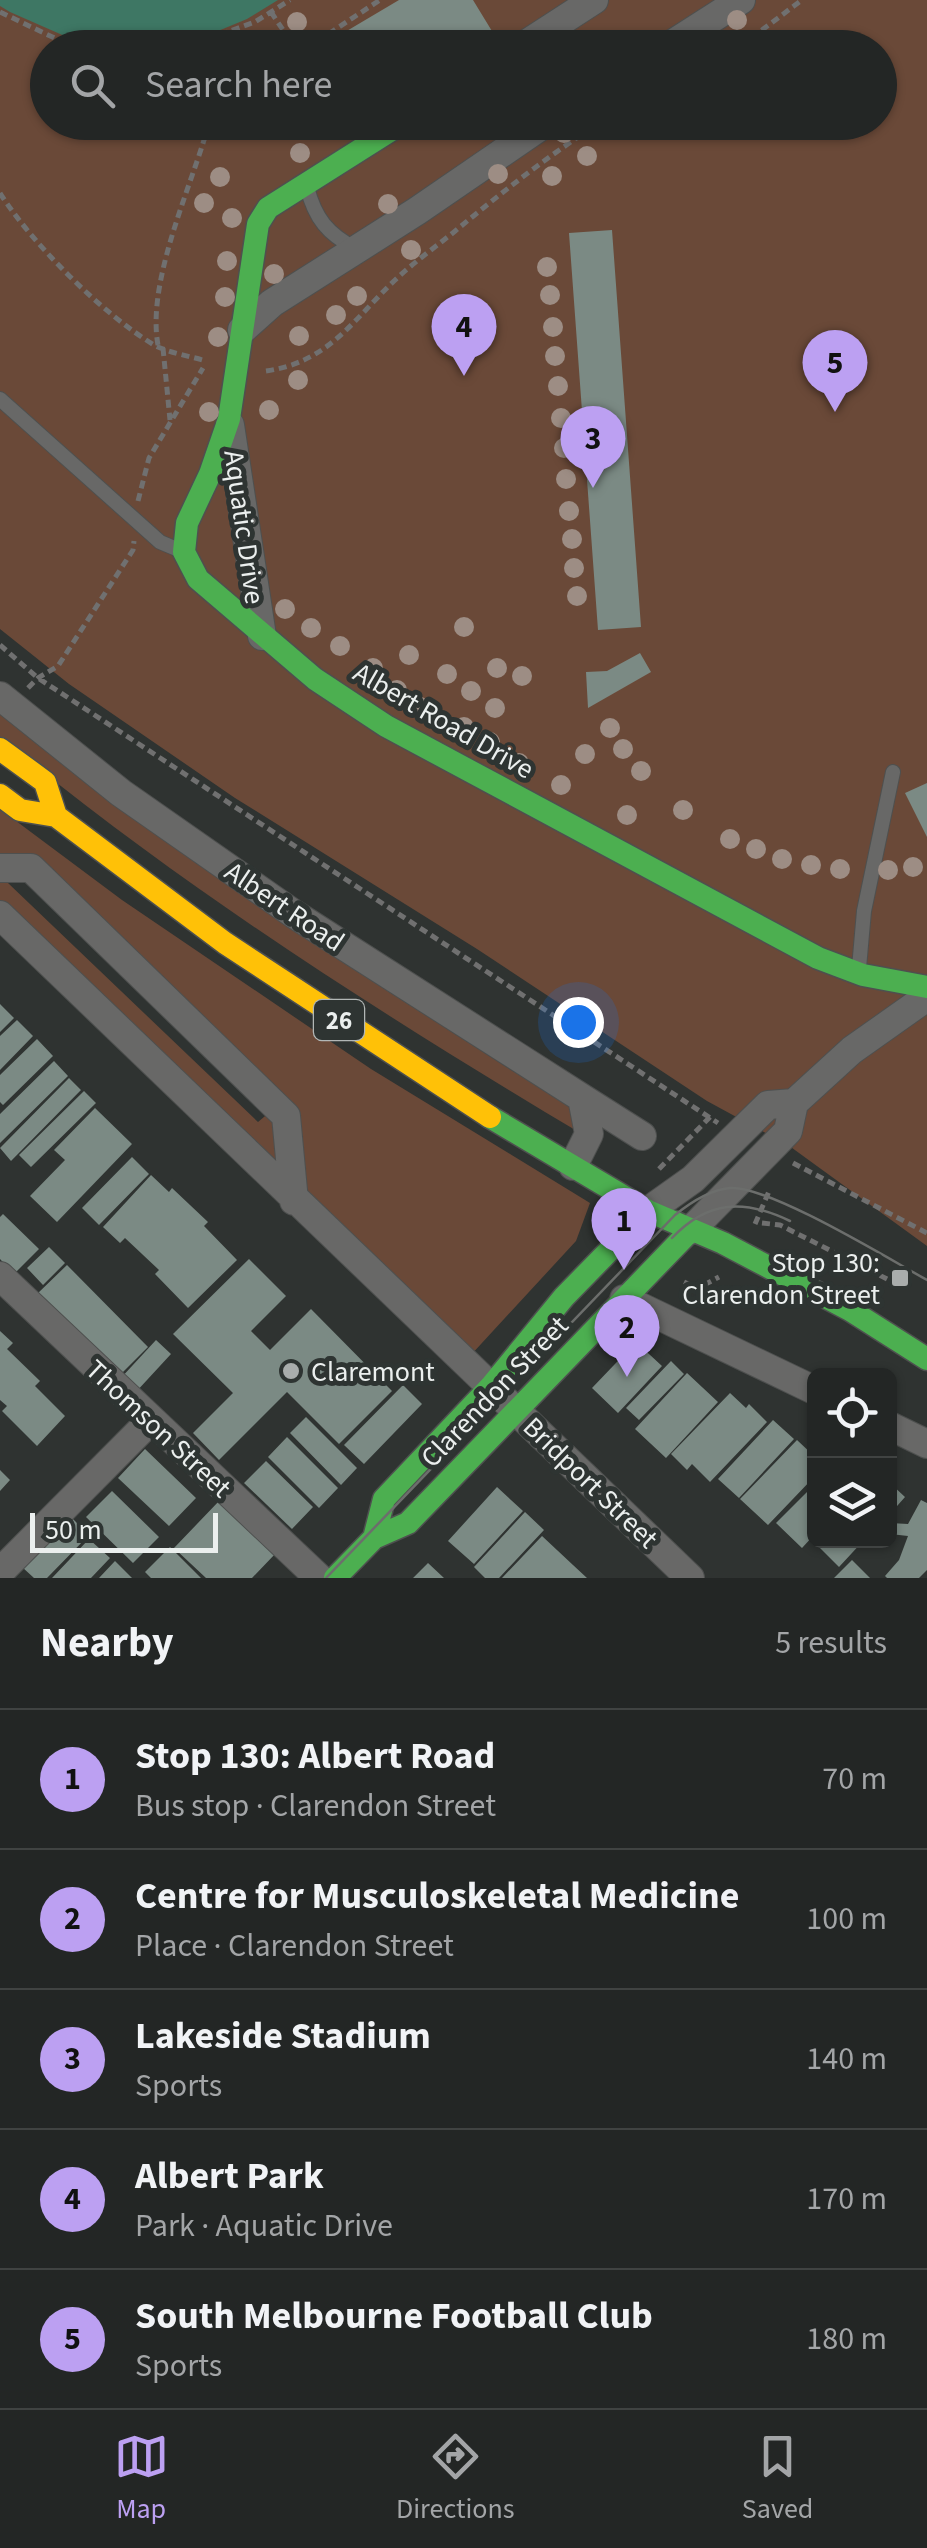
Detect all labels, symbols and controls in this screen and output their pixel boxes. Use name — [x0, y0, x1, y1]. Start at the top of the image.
search box — [30, 30, 897, 140]
icon: search — [65, 58, 120, 113]
text: Search here — [145, 58, 332, 112]
pin: 4 — [432, 294, 496, 376]
pin: 5 — [802, 330, 868, 412]
pin: 3 — [560, 406, 626, 488]
street label: Aquatic Drive — [213, 448, 275, 607]
street label: Albert Road Drive — [346, 653, 541, 789]
street label: Albert Road — [217, 852, 352, 962]
your location — [553, 997, 604, 1048]
road number: 26 — [314, 1000, 364, 1040]
pin: 1 — [592, 1188, 656, 1270]
place label: Stop 130: Clarendon Street — [682, 1243, 881, 1315]
marker: Stop 130: Clarendon Street — [889, 1267, 911, 1289]
pin: 2 — [594, 1294, 660, 1377]
street label: Clarendon Street — [412, 1306, 578, 1477]
street label: Thomson Street — [76, 1350, 241, 1507]
place label: Claremont — [311, 1352, 435, 1392]
marker: Claremont — [280, 1360, 302, 1382]
map controls — [807, 1368, 897, 1548]
button: locate — [807, 1368, 897, 1458]
street label: Bridport Street — [514, 1408, 667, 1558]
button: layers — [807, 1458, 897, 1548]
scale bar — [30, 1508, 218, 1552]
text: 50 m — [45, 1510, 102, 1550]
text: Nearby — [40, 1613, 174, 1673]
text: 5 results — [775, 1620, 887, 1666]
text: Stop 130: Albert Road — [135, 1729, 495, 1783]
text: 1 — [64, 1756, 81, 1802]
text: 70 m — [822, 1756, 887, 1802]
text: Bus stop · Clarendon Street — [135, 1783, 496, 1829]
text: Centre for Musculoskeletal Medicine — [135, 1869, 739, 1923]
text: 2 — [64, 1896, 81, 1942]
text: 100 m — [806, 1896, 887, 1942]
text: Place · Clarendon Street — [135, 1923, 454, 1969]
text: Lakeside Stadium — [135, 2009, 431, 2063]
text: 3 — [64, 2036, 81, 2082]
text: 140 m — [806, 2036, 887, 2082]
text: Sports — [135, 2063, 222, 2109]
text: Albert Park — [135, 2149, 324, 2203]
text: 4 — [64, 2176, 81, 2222]
text: 170 m — [806, 2176, 887, 2222]
text: Park · Aquatic Drive — [135, 2203, 393, 2249]
text: South Melbourne Football Club — [135, 2289, 653, 2343]
text: 5 — [64, 2316, 81, 2362]
text: 180 m — [806, 2316, 887, 2362]
text: Sports — [135, 2343, 222, 2389]
tab: Map — [114, 2429, 169, 2529]
tab: Directions — [396, 2429, 515, 2529]
tab: Saved — [742, 2429, 813, 2529]

